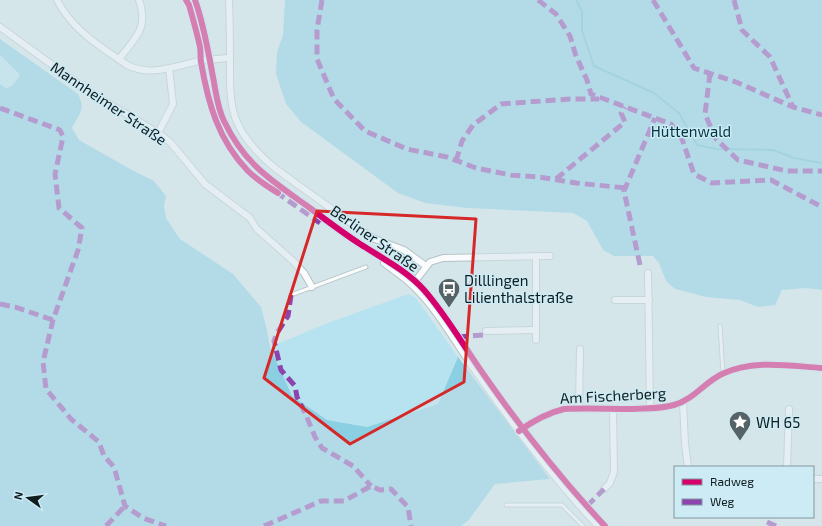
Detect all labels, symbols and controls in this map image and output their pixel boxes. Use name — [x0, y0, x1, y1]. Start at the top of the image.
street label: Mannheimer Straße — [48, 58, 170, 148]
park label: Hüttenwald — [651, 122, 731, 140]
street label: Berliner Straße — [327, 201, 423, 275]
place label: Dilllingen Lilienthalstraße — [464, 271, 573, 306]
bus stop icon: Dilllingen Lilienthalstraße — [436, 276, 462, 309]
street label: Am Fischerberg — [559, 383, 667, 407]
place icon: WH 65 — [727, 409, 753, 442]
place label: WH 65 — [756, 413, 800, 431]
legend — [674, 466, 814, 518]
text: Radweg — [710, 474, 754, 488]
north arrow — [8, 478, 48, 518]
text: N — [11, 490, 25, 501]
text: Weg — [710, 494, 735, 508]

